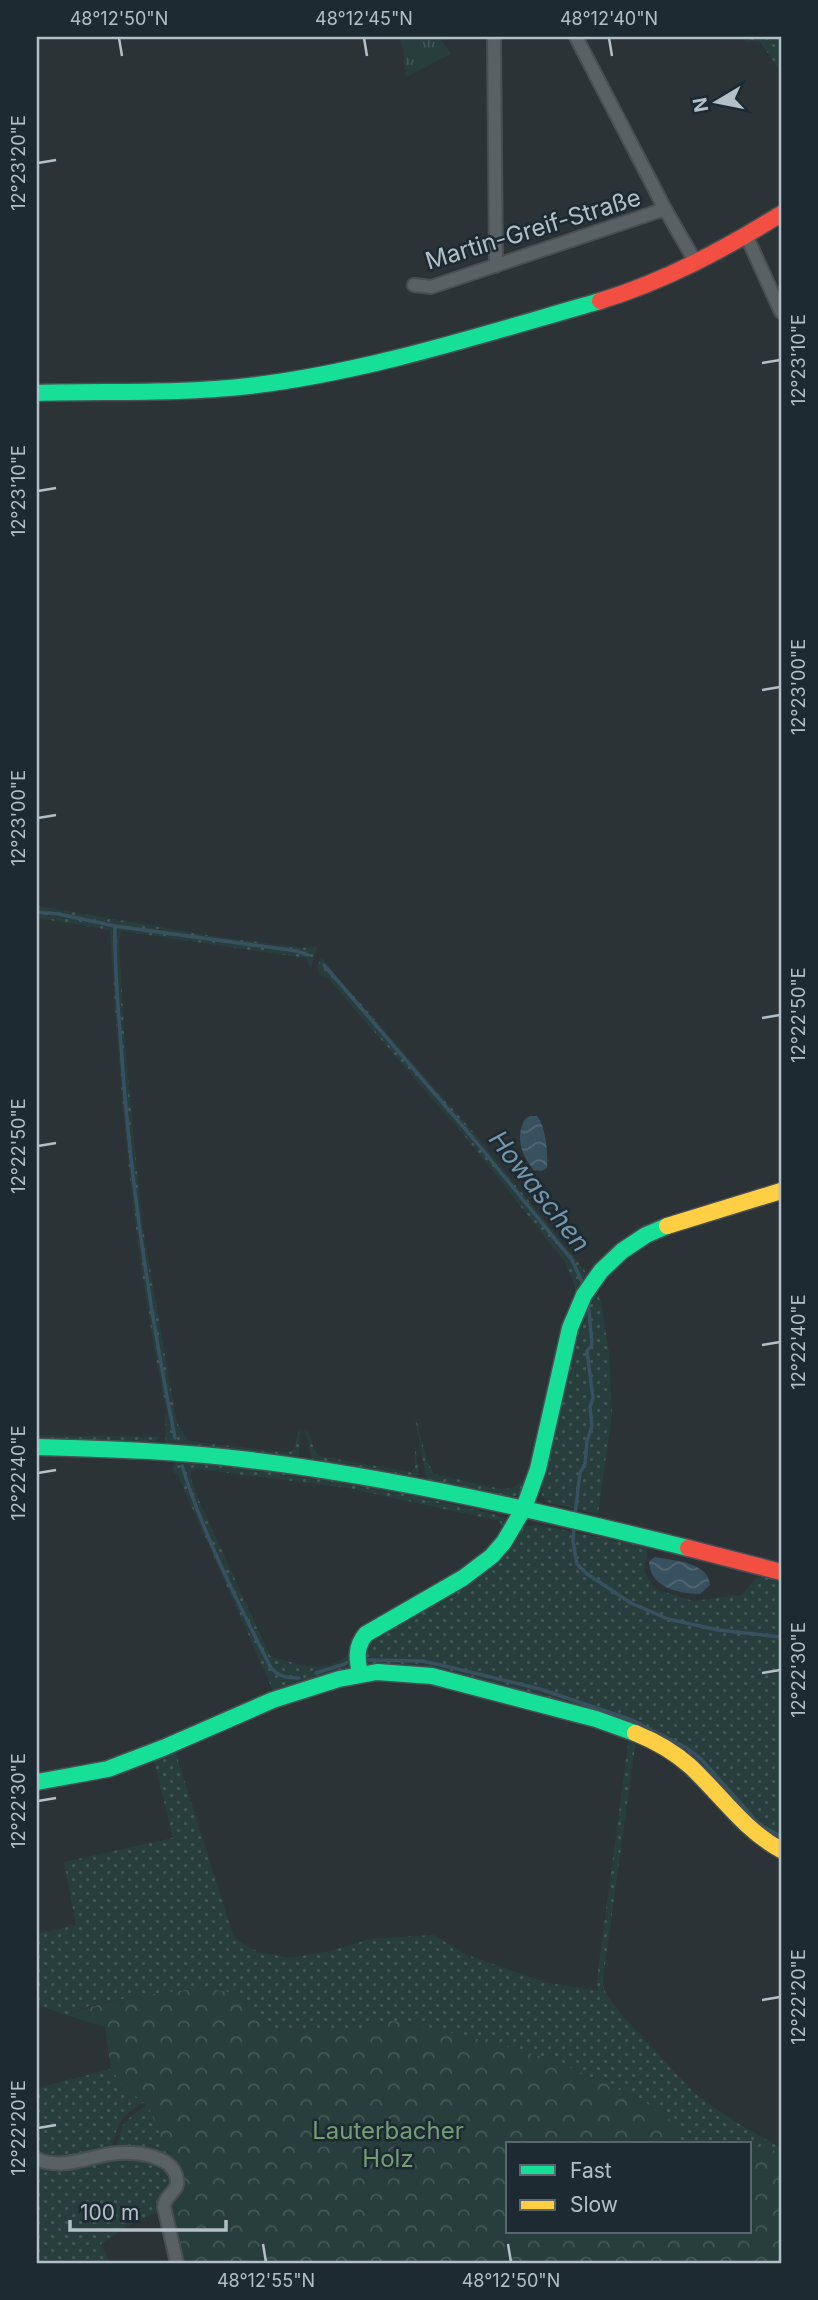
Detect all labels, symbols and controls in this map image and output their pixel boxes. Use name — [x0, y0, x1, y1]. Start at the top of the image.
text: 48°12'50"N — [70, 8, 168, 29]
text: 48°12'45"N — [315, 8, 413, 29]
text: 48°12'40"N — [560, 8, 658, 29]
north arrow — [682, 66, 752, 136]
text: N — [688, 96, 713, 114]
text: 12°23'20"E — [8, 115, 29, 211]
street label: Martin-Greif-Straße — [422, 182, 644, 276]
text: 12°23'10"E — [788, 314, 809, 406]
text: 12°23'10"E — [8, 445, 29, 537]
text: 12°23'00"E — [788, 639, 809, 735]
text: 12°23'00"E — [8, 770, 29, 866]
text: 12°22'50"E — [788, 967, 809, 1063]
text: 12°22'50"E — [8, 1098, 29, 1194]
water label: Howaschen — [483, 1124, 597, 1258]
text: 12°22'40"E — [788, 1295, 809, 1389]
text: 12°22'40"E — [8, 1426, 29, 1520]
text: 12°22'30"E — [788, 1622, 809, 1718]
text: 12°22'30"E — [8, 1753, 29, 1849]
text: 12°22'20"E — [788, 1949, 809, 2045]
text: 12°22'20"E — [8, 2080, 29, 2176]
park label: Lauterbacher Holz — [312, 2116, 464, 2173]
legend — [506, 2142, 752, 2234]
text: Fast — [570, 2158, 612, 2183]
scale bar — [70, 2188, 226, 2232]
text: Slow — [570, 2192, 618, 2217]
text: 100 m — [80, 2200, 139, 2225]
text: 48°12'55"N — [217, 2270, 315, 2291]
text: 48°12'50"N — [462, 2270, 560, 2291]

